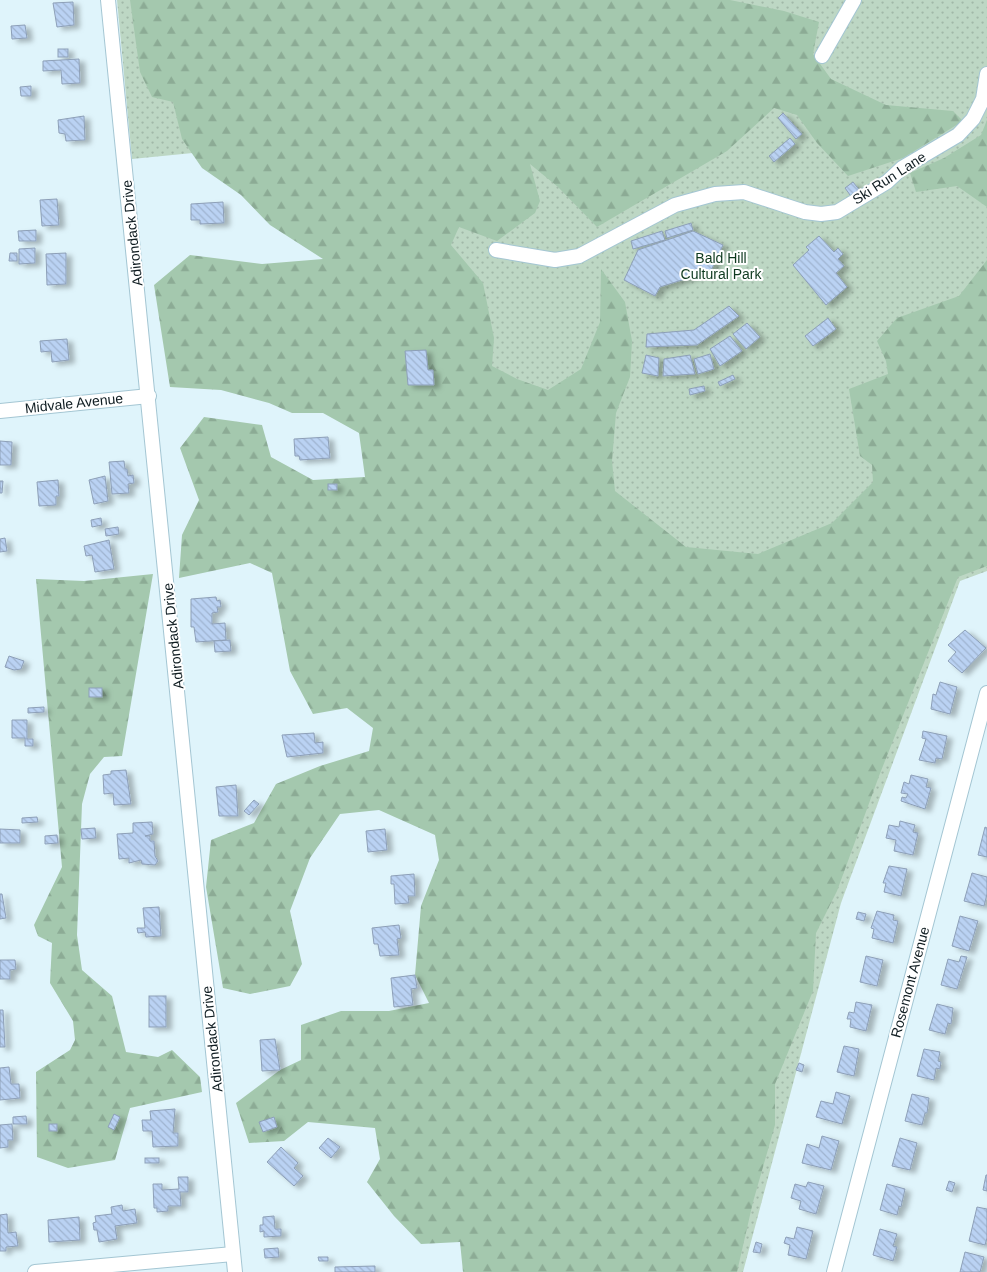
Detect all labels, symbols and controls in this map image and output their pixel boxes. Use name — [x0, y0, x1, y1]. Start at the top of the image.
street label: Ski Run Lane — [849, 148, 929, 208]
street label: Adirondack Drive — [118, 179, 146, 287]
park label: Bald Hill Cultural Park — [681, 250, 762, 282]
street label: Midvale Avenue — [24, 390, 124, 416]
street label: Adirondack Drive — [159, 582, 187, 690]
street label: Rosemont Avenue — [887, 925, 933, 1039]
street label: Adirondack Drive — [198, 985, 226, 1093]

